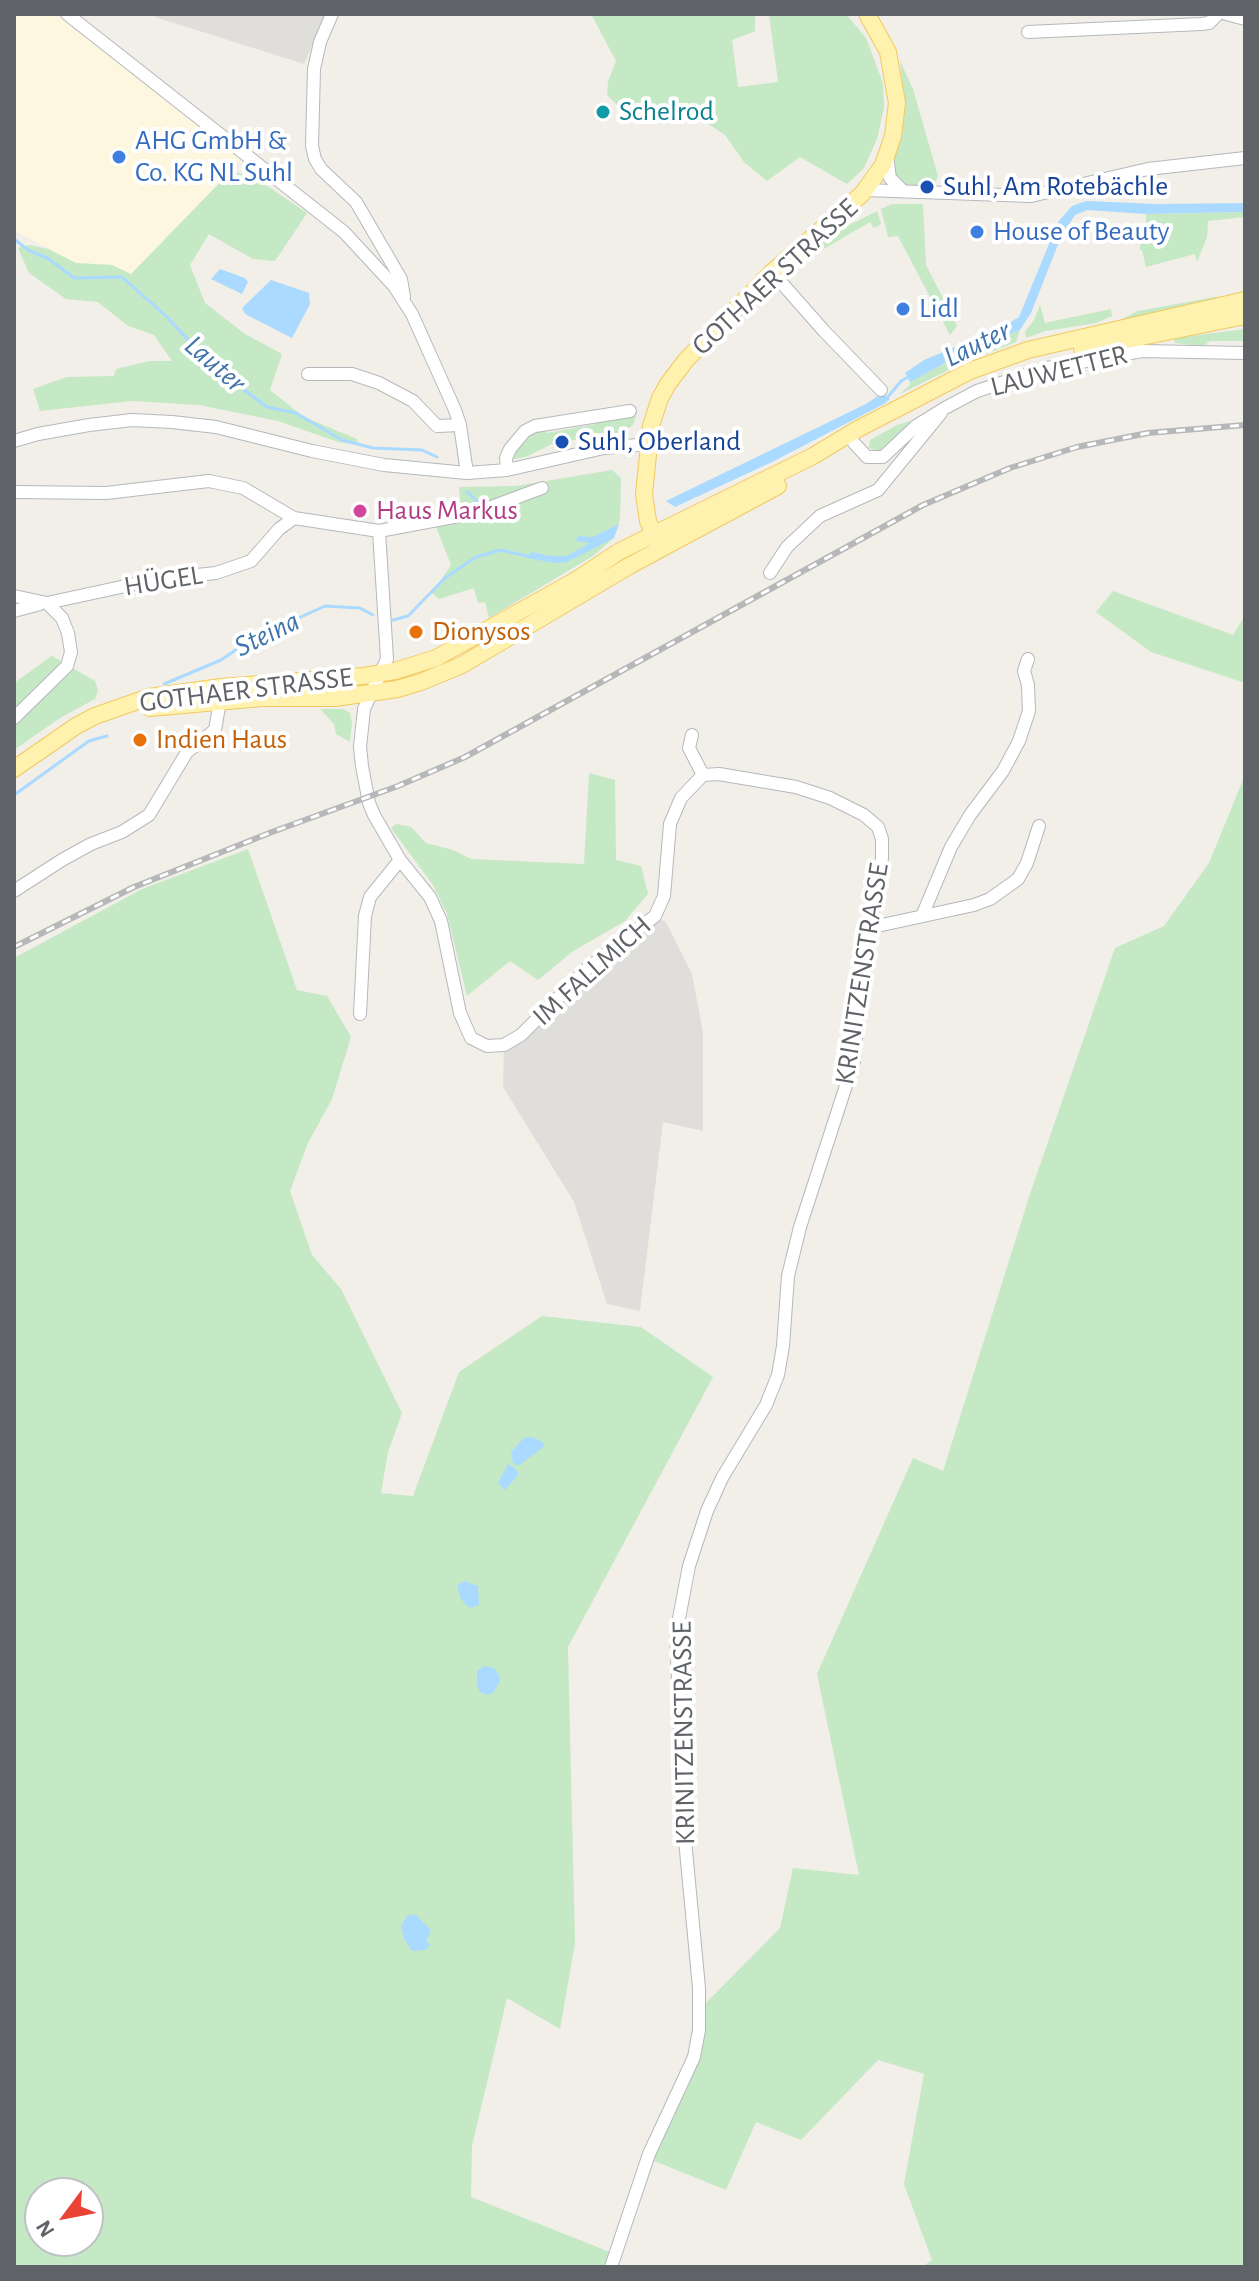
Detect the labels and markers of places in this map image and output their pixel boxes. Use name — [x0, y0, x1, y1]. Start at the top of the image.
place label: Schelrod — [619, 95, 714, 129]
marker: Schelrod — [594, 103, 612, 121]
place label: AHG GmbH & Co. KG NL Suhl — [135, 124, 293, 190]
marker: AHG GmbH & Co. KG NL Suhl — [110, 148, 128, 166]
place label: Suhl, Am Rotebächle — [943, 170, 1168, 204]
marker: Suhl, Am Rotebächle — [918, 178, 936, 196]
place label: House of Beauty — [993, 215, 1170, 249]
marker: House of Beauty — [968, 223, 986, 241]
place label: Lidl — [919, 292, 959, 326]
marker: Lidl — [894, 300, 912, 318]
place label: Suhl, Oberland — [578, 425, 741, 459]
marker: Suhl, Oberland — [553, 433, 571, 451]
place label: Haus Markus — [376, 494, 518, 528]
marker: Haus Markus — [351, 502, 369, 520]
place label: Dionysos — [432, 615, 531, 649]
marker: Dionysos — [407, 623, 425, 641]
place label: Indien Haus — [156, 723, 287, 757]
marker: Indien Haus — [131, 731, 149, 749]

